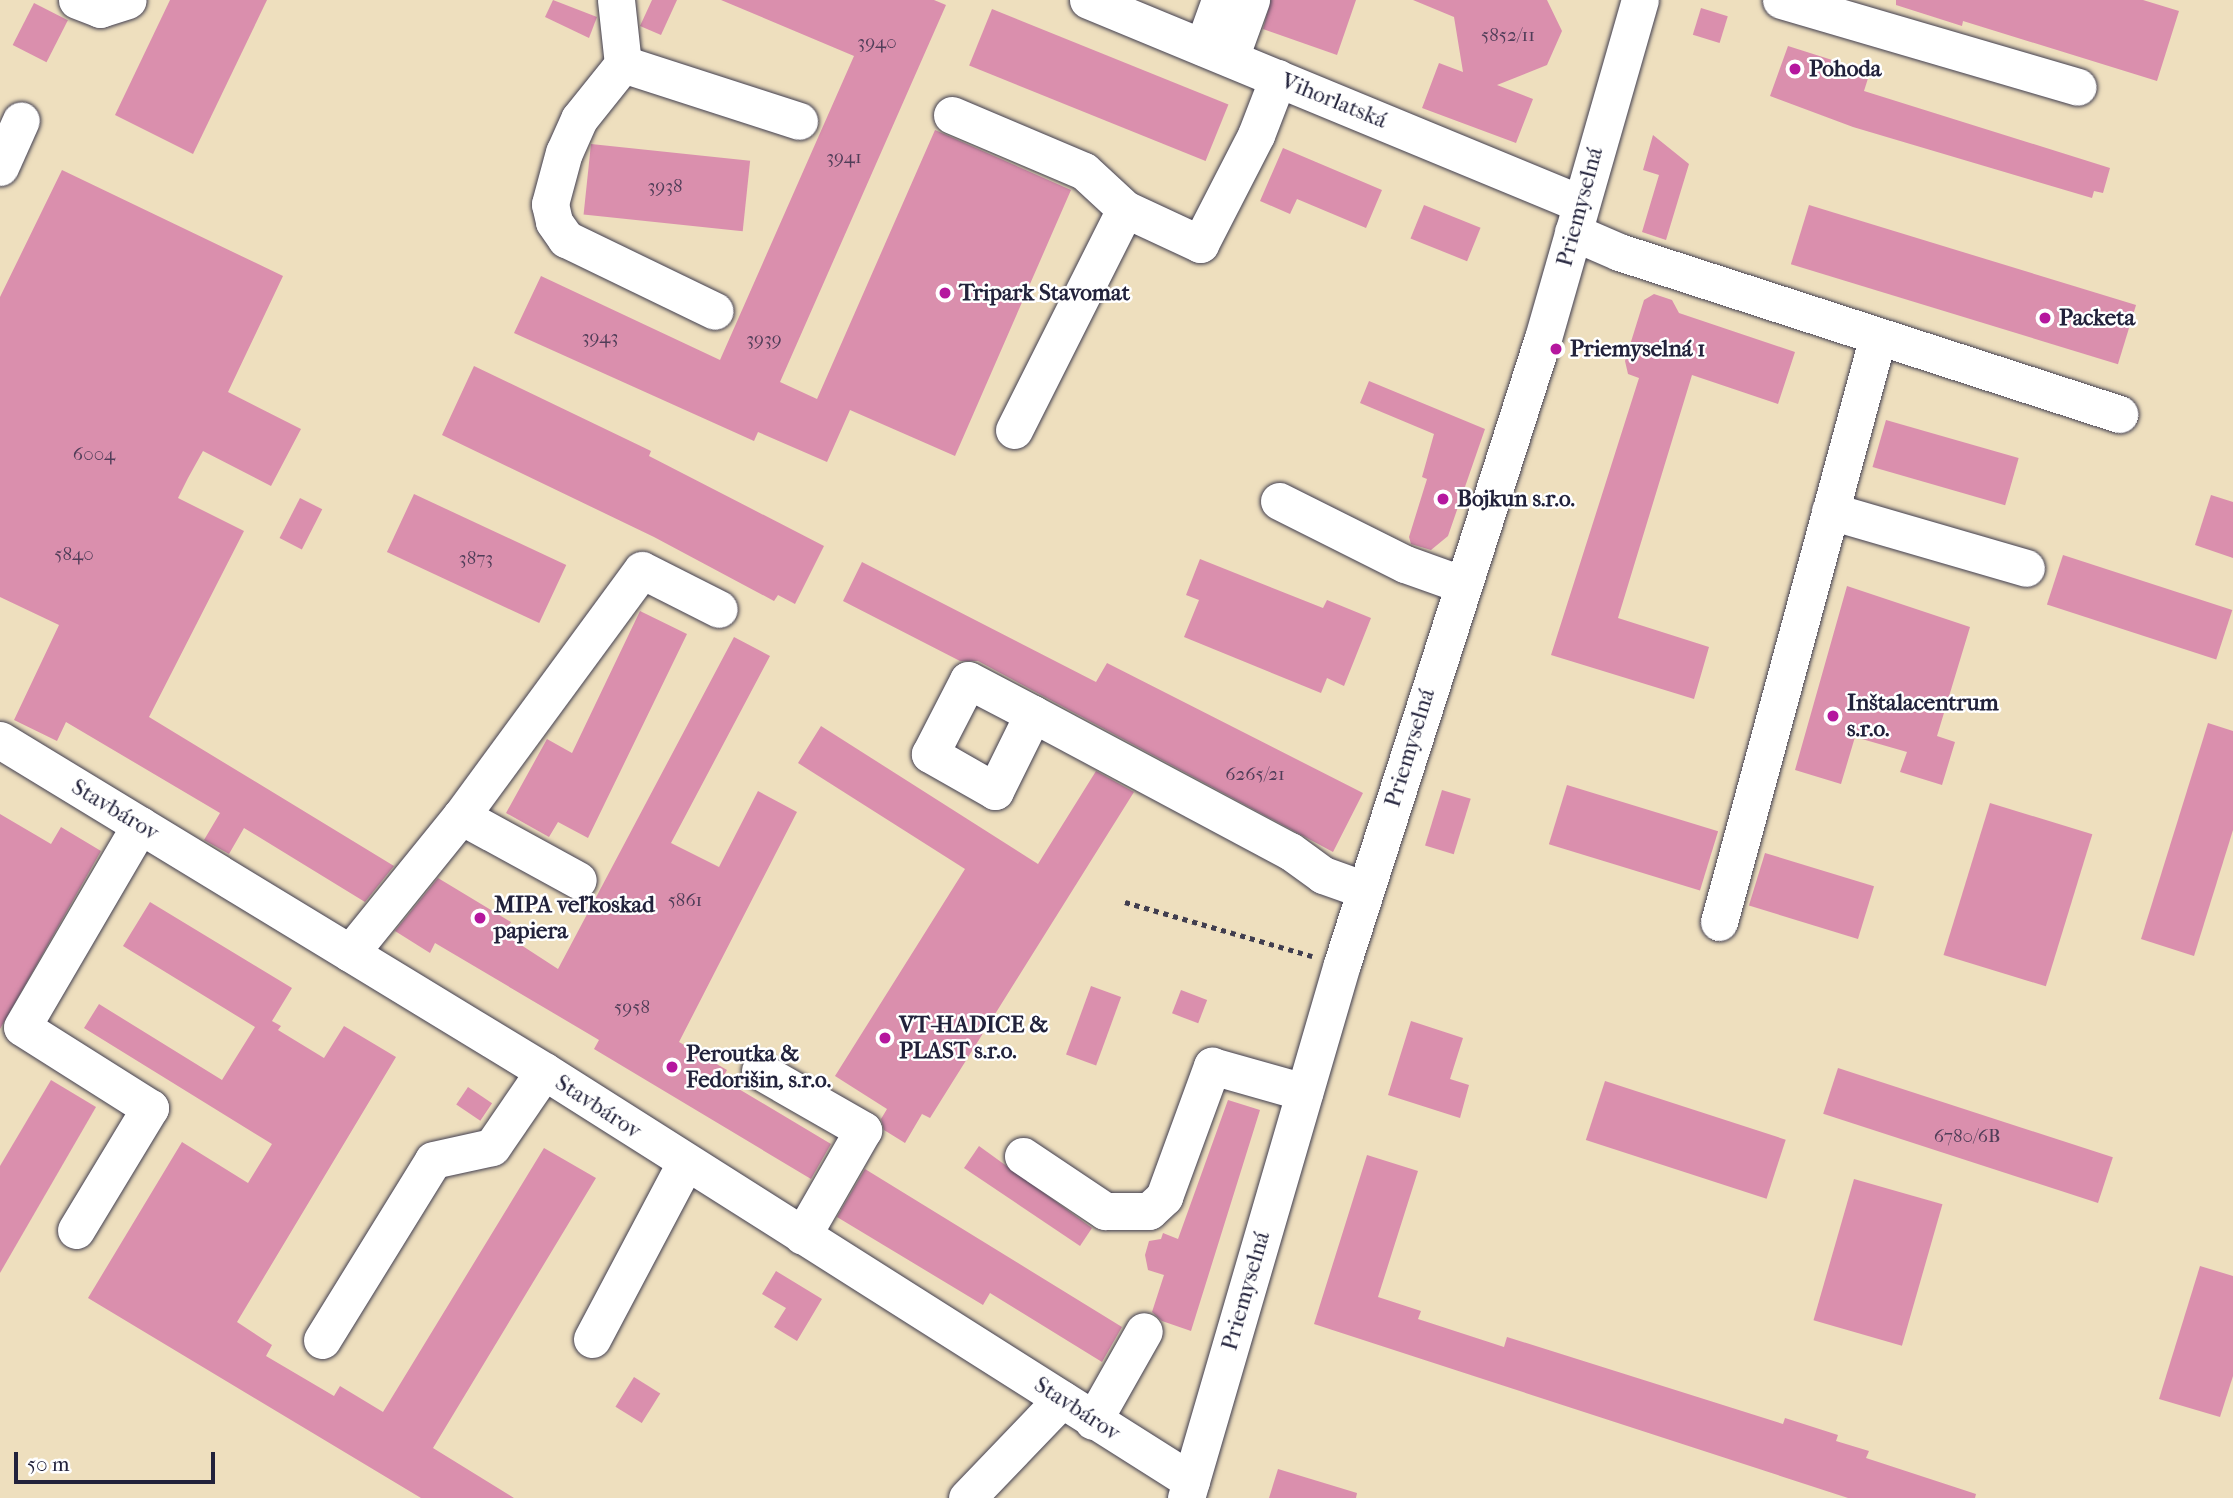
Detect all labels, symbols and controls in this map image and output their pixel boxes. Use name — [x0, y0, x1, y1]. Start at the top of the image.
house number: 5852/11 — [1481, 25, 1535, 47]
house number: 3940 — [857, 32, 897, 54]
place label: Pohoda — [1809, 55, 1881, 83]
marker: Pohoda — [1787, 61, 1803, 77]
street label: Vihorlatská — [1277, 67, 1391, 135]
street label: Priemyselná — [1551, 144, 1609, 270]
house number: 3941 — [826, 147, 862, 169]
house number: 3938 — [647, 176, 683, 198]
place label: Tripark Stavomat — [959, 279, 1130, 307]
marker: Tripark Stavomat — [937, 285, 953, 301]
place label: Packeta — [2059, 304, 2135, 332]
marker: Packeta — [2037, 310, 2053, 326]
house number: 3943 — [582, 327, 618, 349]
house number: 3939 — [746, 329, 782, 351]
place label: Priemyselná 1 — [1570, 335, 1706, 363]
marker: Priemyselná 1 — [1548, 341, 1564, 357]
house number: 6004 — [73, 444, 115, 466]
place label: Bojkun s.r.o. — [1457, 485, 1575, 513]
marker: Bojkun s.r.o. — [1435, 491, 1451, 507]
house number: 5840 — [54, 544, 94, 566]
house number: 3873 — [459, 548, 493, 570]
street label: Priemyselná — [1379, 685, 1441, 811]
place label: Inštalacentrum s.r.o. — [1847, 689, 1999, 743]
marker: Inštalacentrum s.r.o. — [1825, 708, 1841, 724]
house number: 6265/21 — [1225, 764, 1285, 786]
street label: Stavbárov — [66, 773, 164, 847]
house number: 5861 — [668, 890, 702, 912]
place label: MIPA veľkoskad papiera — [494, 891, 655, 945]
marker: MIPA veľkoskad papiera — [472, 910, 488, 926]
house number: 5958 — [614, 997, 650, 1019]
place label: VT-HADICE & PLAST s.r.o. — [899, 1011, 1048, 1065]
marker: VT-HADICE & PLAST s.r.o. — [877, 1030, 893, 1046]
place label: Peroutka & Fedorišin, s.r.o. — [686, 1040, 831, 1094]
marker: Peroutka & Fedorišin, s.r.o. — [664, 1059, 680, 1075]
street label: Stavbárov — [550, 1069, 646, 1145]
house number: 6780/6B — [1934, 1126, 2000, 1148]
street label: Priemyselná — [1216, 1228, 1276, 1354]
street label: Stavbárov — [1029, 1371, 1125, 1447]
scale bar — [18, 1438, 219, 1482]
text: 50 m — [27, 1452, 70, 1476]

